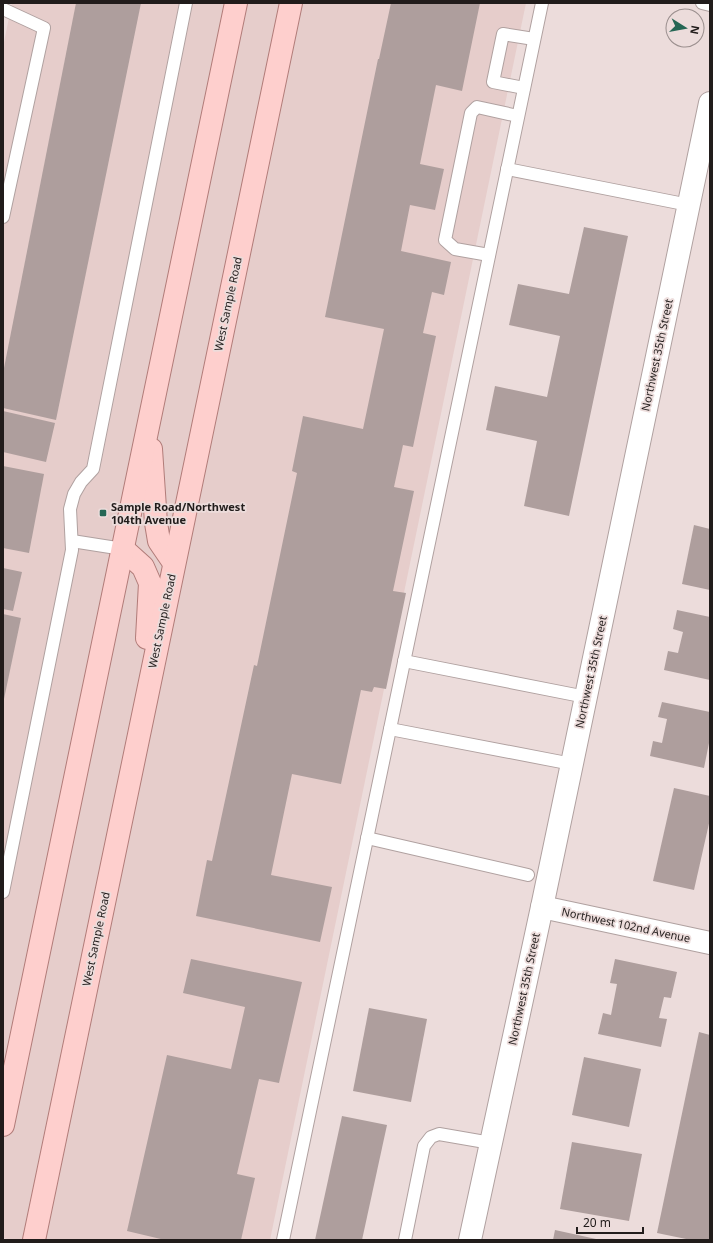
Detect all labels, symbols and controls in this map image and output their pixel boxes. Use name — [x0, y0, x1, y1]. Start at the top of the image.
north arrow — [665, 8, 705, 48]
text: N — [687, 24, 704, 36]
street label: West Sample Road — [210, 255, 245, 352]
street label: Northwest 35th Street — [637, 297, 676, 412]
place label: Sample Road/Northwest 104th Avenue — [111, 499, 245, 527]
marker: Sample Road/Northwest 104th Avenue — [98, 508, 108, 518]
street label: West Sample Road — [144, 572, 179, 669]
street label: Northwest 35th Street — [571, 614, 610, 729]
street label: West Sample Road — [78, 890, 113, 987]
street label: Northwest 102nd Avenue — [560, 904, 692, 945]
street label: Northwest 35th Street — [504, 931, 543, 1046]
scale bar — [577, 1209, 643, 1235]
text: 20 m — [583, 1214, 611, 1231]

